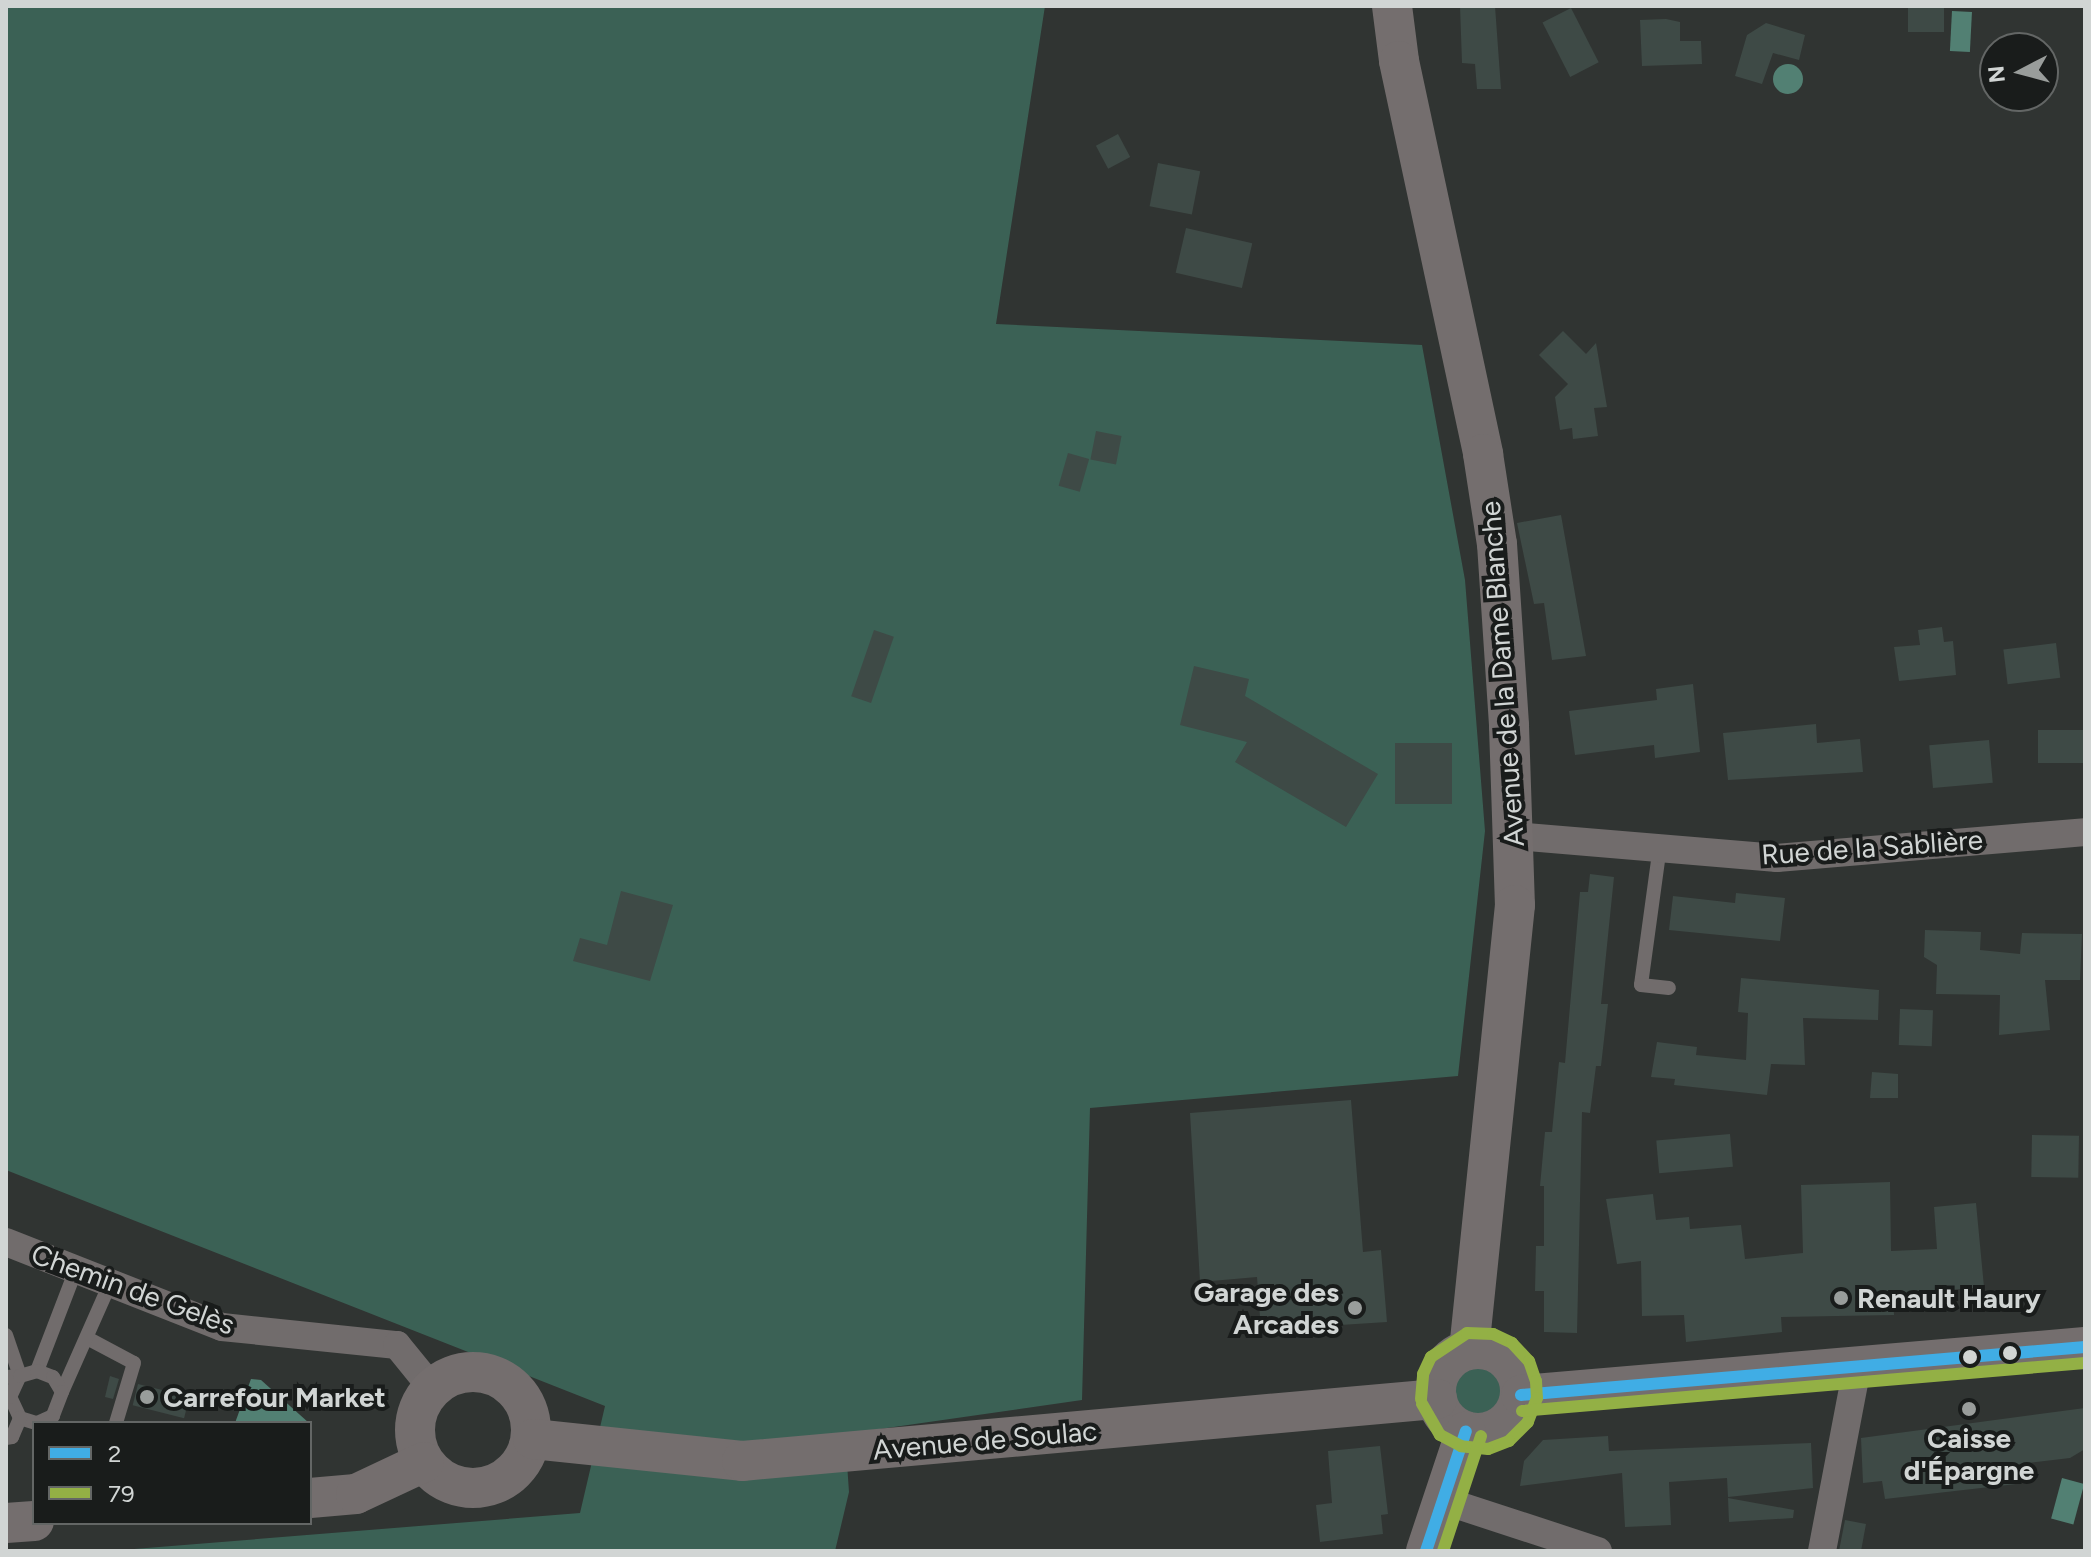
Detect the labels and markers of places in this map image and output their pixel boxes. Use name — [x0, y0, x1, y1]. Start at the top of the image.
place label: Garage des Arcades — [1194, 1275, 1339, 1341]
place label: Renault Haury — [1857, 1281, 2041, 1315]
marker: Renault Haury — [1832, 1289, 1850, 1307]
marker: Garage des Arcades — [1346, 1299, 1364, 1317]
unlabelled marker — [2002, 1345, 2018, 1361]
unlabelled marker — [1962, 1349, 1978, 1365]
place label: Carrefour Market — [163, 1380, 386, 1414]
marker: Carrefour Market — [138, 1388, 156, 1406]
marker: Caisse d'Épargne — [1960, 1400, 1978, 1418]
place label: Caisse d'Épargne — [1904, 1421, 2034, 1487]

